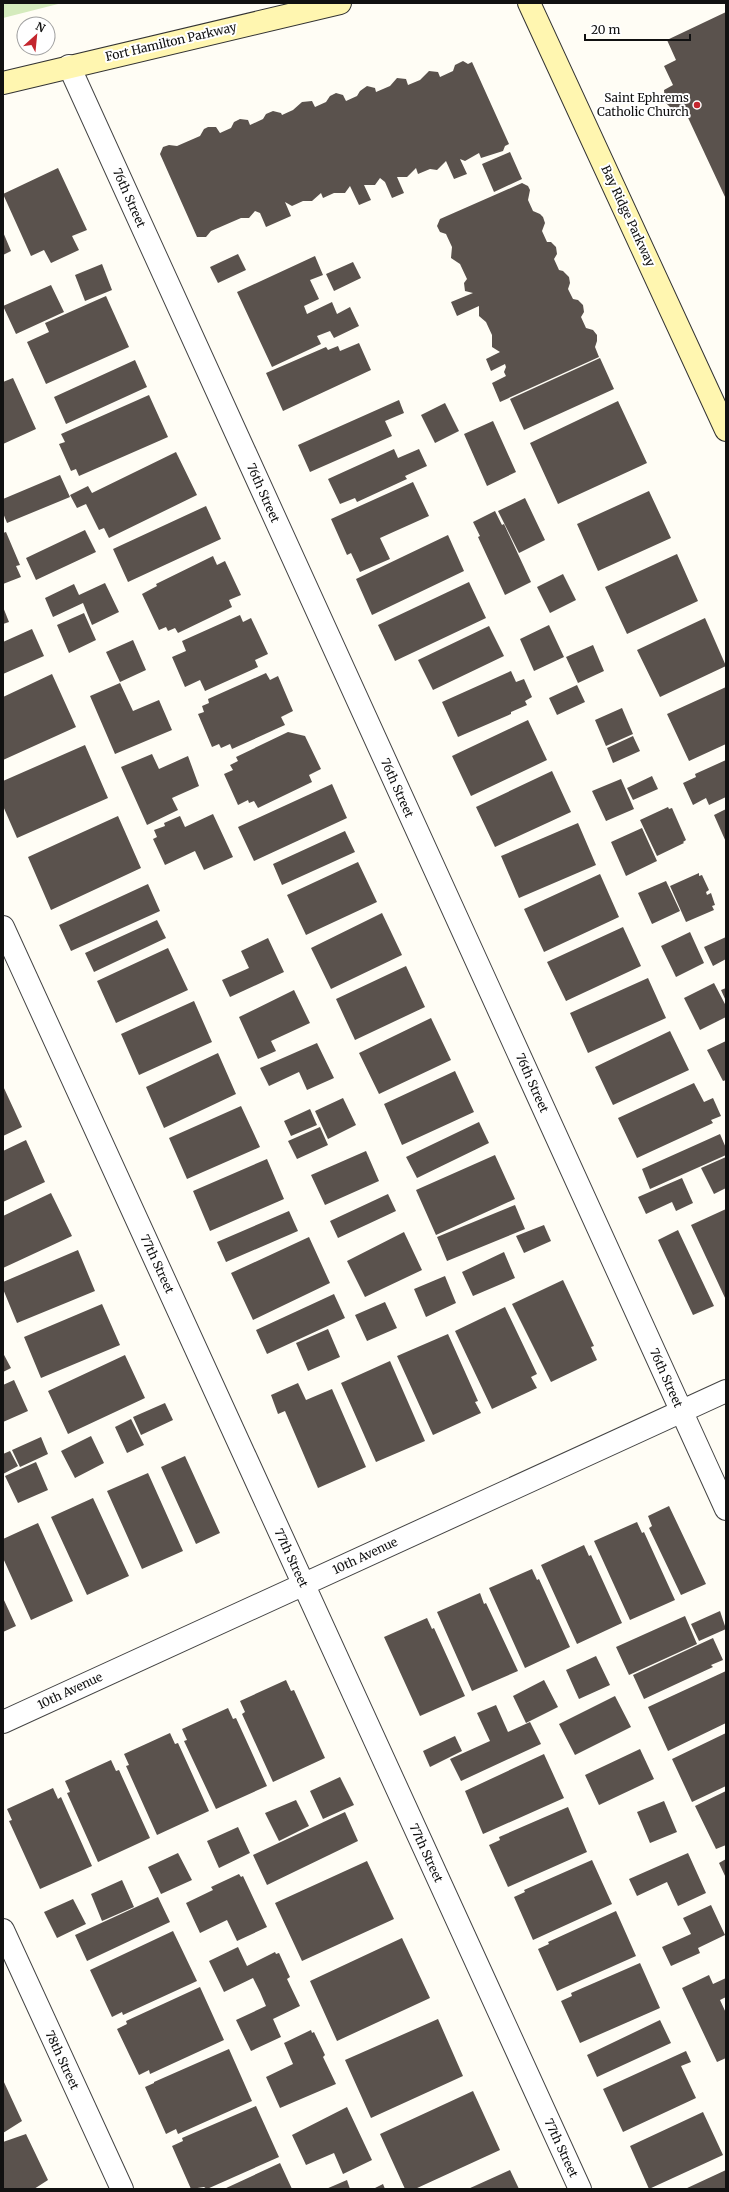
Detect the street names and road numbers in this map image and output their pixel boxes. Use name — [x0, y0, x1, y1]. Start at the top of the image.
street label: Fort Hamilton Parkway — [104, 19, 238, 64]
street label: Bay Ridge Parkway — [598, 163, 659, 269]
street label: 76th Street — [110, 166, 149, 230]
street label: 76th Street — [244, 461, 283, 525]
street label: 76th Street — [378, 756, 417, 820]
street label: 76th Street — [513, 1051, 552, 1115]
street label: 77th Street — [137, 1232, 178, 1296]
street label: 76th Street — [647, 1346, 686, 1410]
street label: 77th Street — [271, 1526, 312, 1590]
street label: 10th Avenue — [330, 1534, 400, 1577]
street label: 10th Avenue — [35, 1669, 105, 1712]
street label: 77th Street — [406, 1821, 447, 1885]
street label: 78th Street — [42, 2028, 83, 2092]
street label: 77th Street — [541, 2116, 582, 2180]

